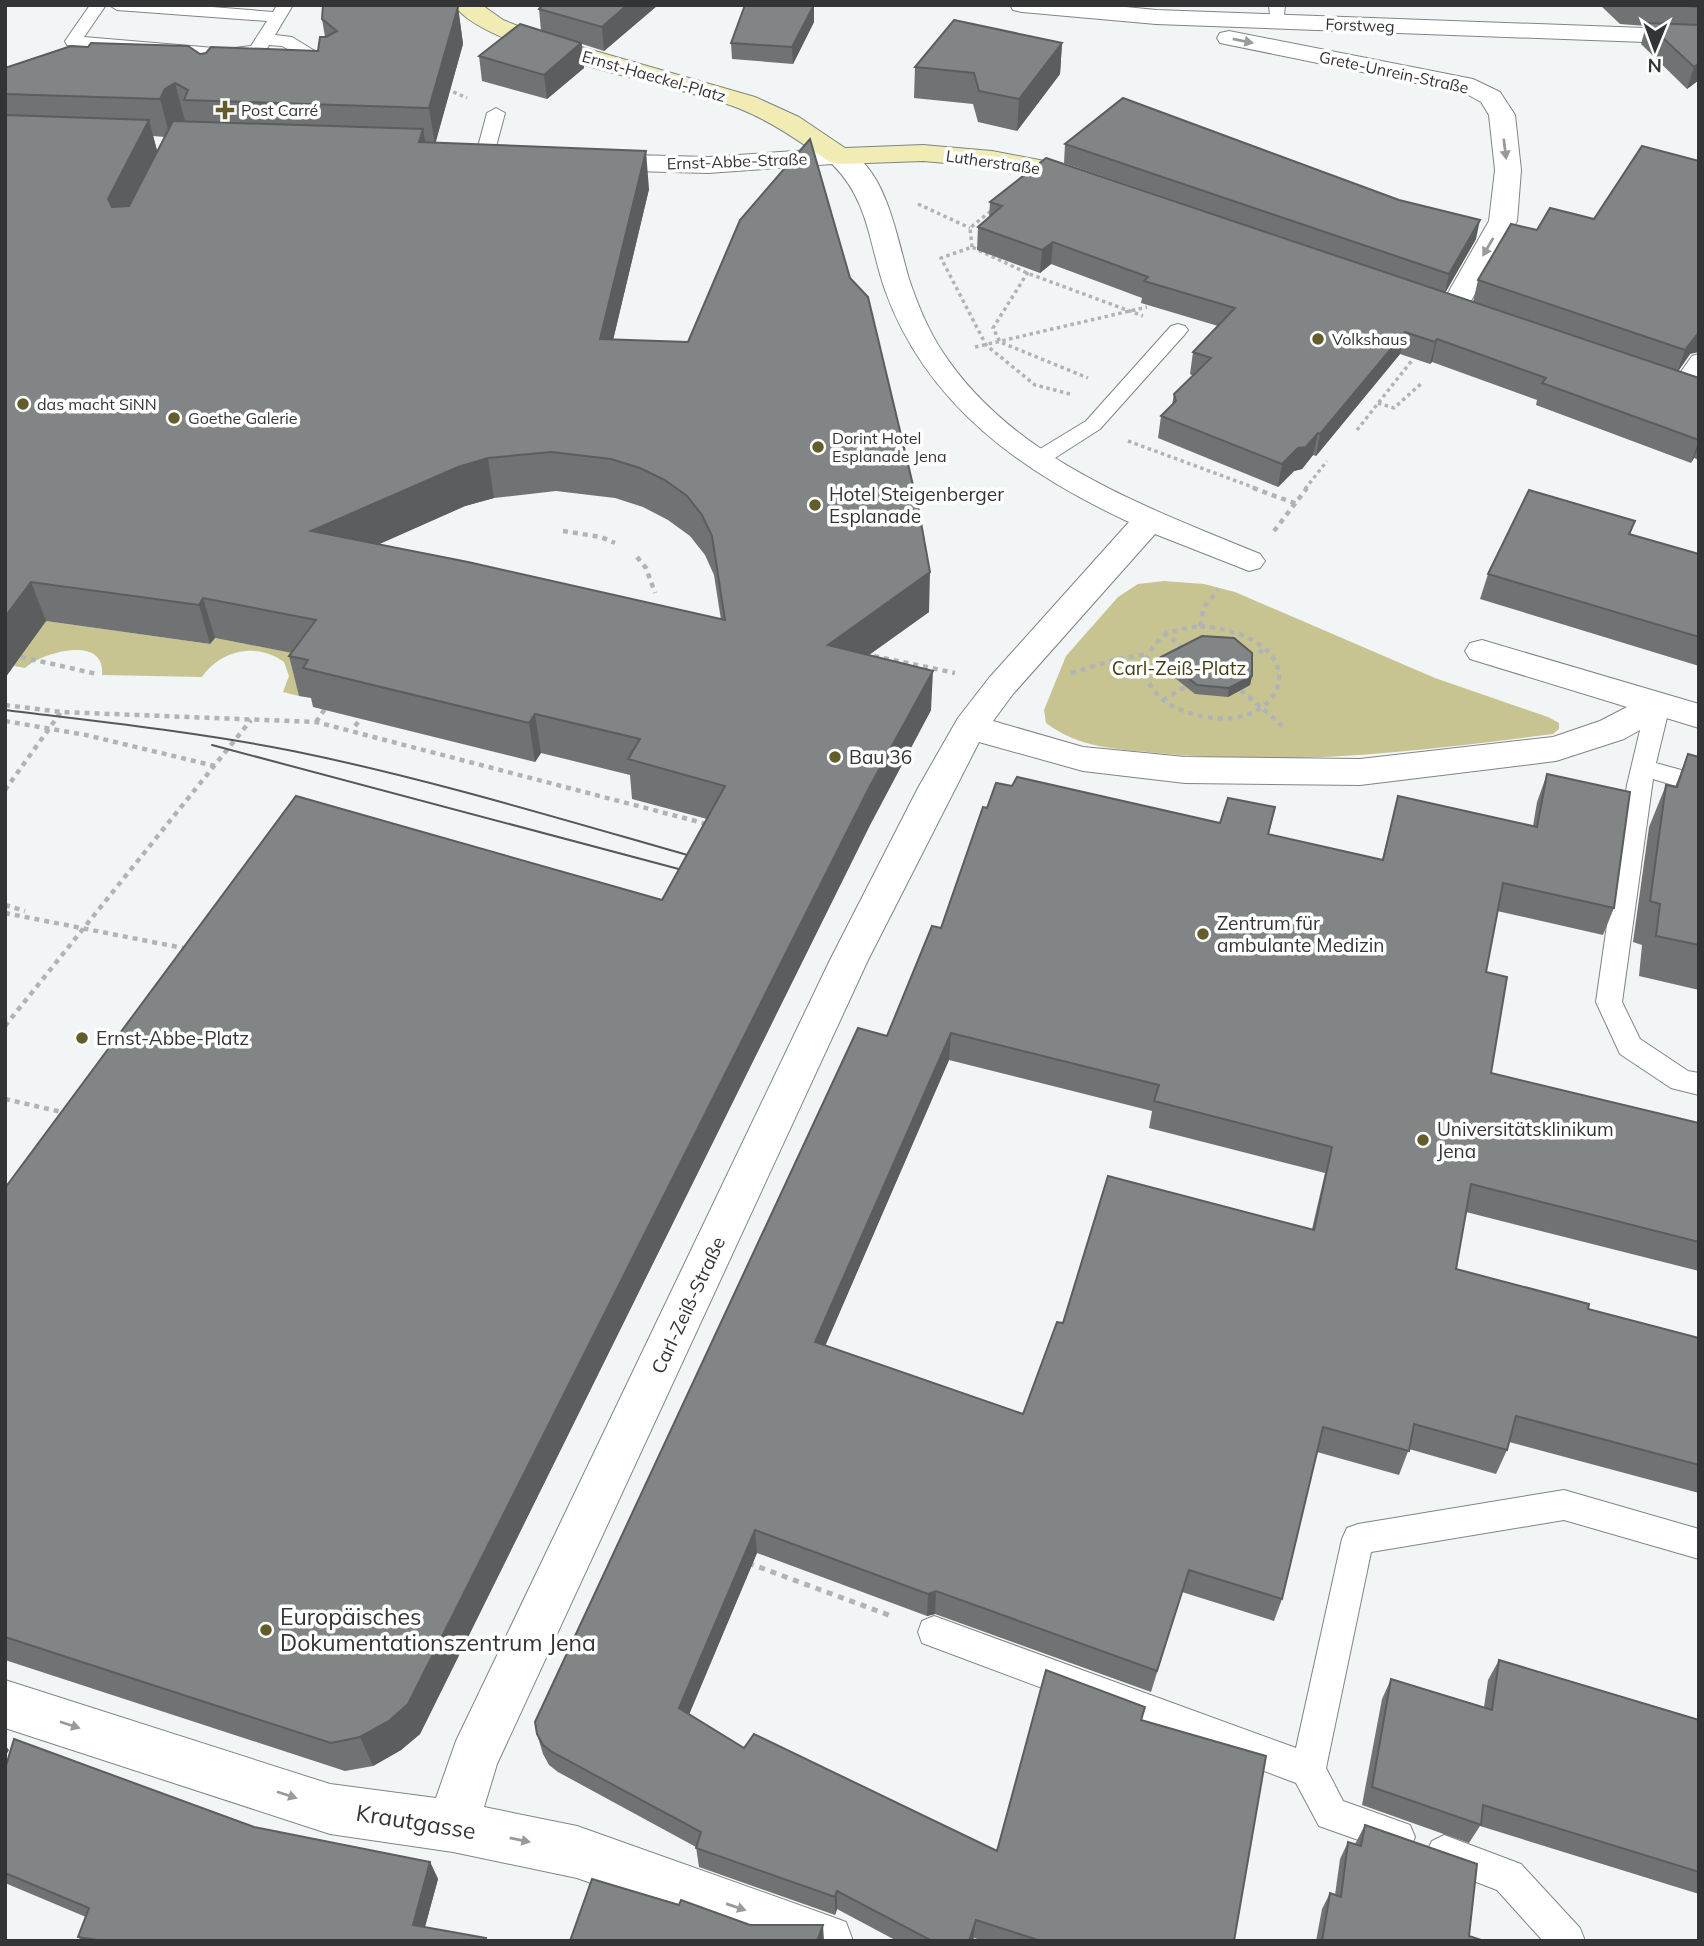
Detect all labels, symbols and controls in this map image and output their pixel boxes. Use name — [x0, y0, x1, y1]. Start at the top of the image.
street label: Forstweg — [1325, 14, 1395, 36]
north arrow — [1620, 14, 1690, 84]
one-way arrow — [1232, 36, 1254, 47]
street label: Ernst-Haeckel-Platz — [580, 46, 728, 106]
street label: Grete-Unrein-Straße — [1317, 46, 1471, 98]
text: N — [1647, 54, 1662, 78]
marker: Post Carré — [215, 100, 235, 120]
place label: Post Carré — [241, 100, 318, 120]
one-way arrow — [1500, 138, 1511, 160]
street label: Lutherstraße — [945, 145, 1041, 179]
street label: Ernst-Abbe-Straße — [666, 149, 808, 173]
one-way arrow — [1482, 237, 1494, 256]
place label: Volkshaus — [1332, 329, 1407, 349]
marker: Volkshaus — [1310, 331, 1326, 347]
place label: das macht SiNN — [37, 394, 157, 414]
marker: das macht SiNN — [15, 396, 31, 412]
place label: Goethe Galerie — [188, 408, 298, 428]
marker: Goethe Galerie — [166, 410, 182, 426]
place label: Dorint Hotel Esplanade Jena — [832, 428, 947, 466]
marker: Dorint Hotel Esplanade Jena — [810, 439, 826, 455]
place label: Hotel Steigenberger Esplanade — [829, 482, 1004, 528]
marker: Hotel Steigenberger Esplanade — [807, 497, 823, 513]
park label: Carl-Zeiß-Platz — [1112, 656, 1246, 680]
place label: Bau 36 — [849, 745, 912, 769]
marker: Bau 36 — [827, 749, 843, 765]
place label: Zentrum für ambulante Medizin — [1217, 911, 1384, 957]
marker: Zentrum für ambulante Medizin — [1195, 926, 1211, 942]
place label: Ernst-Abbe-Platz — [96, 1026, 249, 1050]
marker: Ernst-Abbe-Platz — [74, 1030, 90, 1046]
place label: Universitätsklinikum Jena — [1437, 1117, 1614, 1163]
marker: Universitätsklinikum Jena — [1415, 1132, 1431, 1148]
street label: Carl-Zeiß-Straße — [646, 1233, 730, 1377]
place label: Europäisches Dokumentationszentrum Jena — [280, 1602, 596, 1657]
marker: Europäisches Dokumentationszentrum Jena — [258, 1622, 274, 1638]
one-way arrow — [60, 1720, 81, 1731]
one-way arrow — [276, 1790, 297, 1801]
street label: Krautgasse — [354, 1798, 478, 1845]
one-way arrow — [509, 1835, 531, 1846]
one-way arrow — [726, 1902, 747, 1913]

